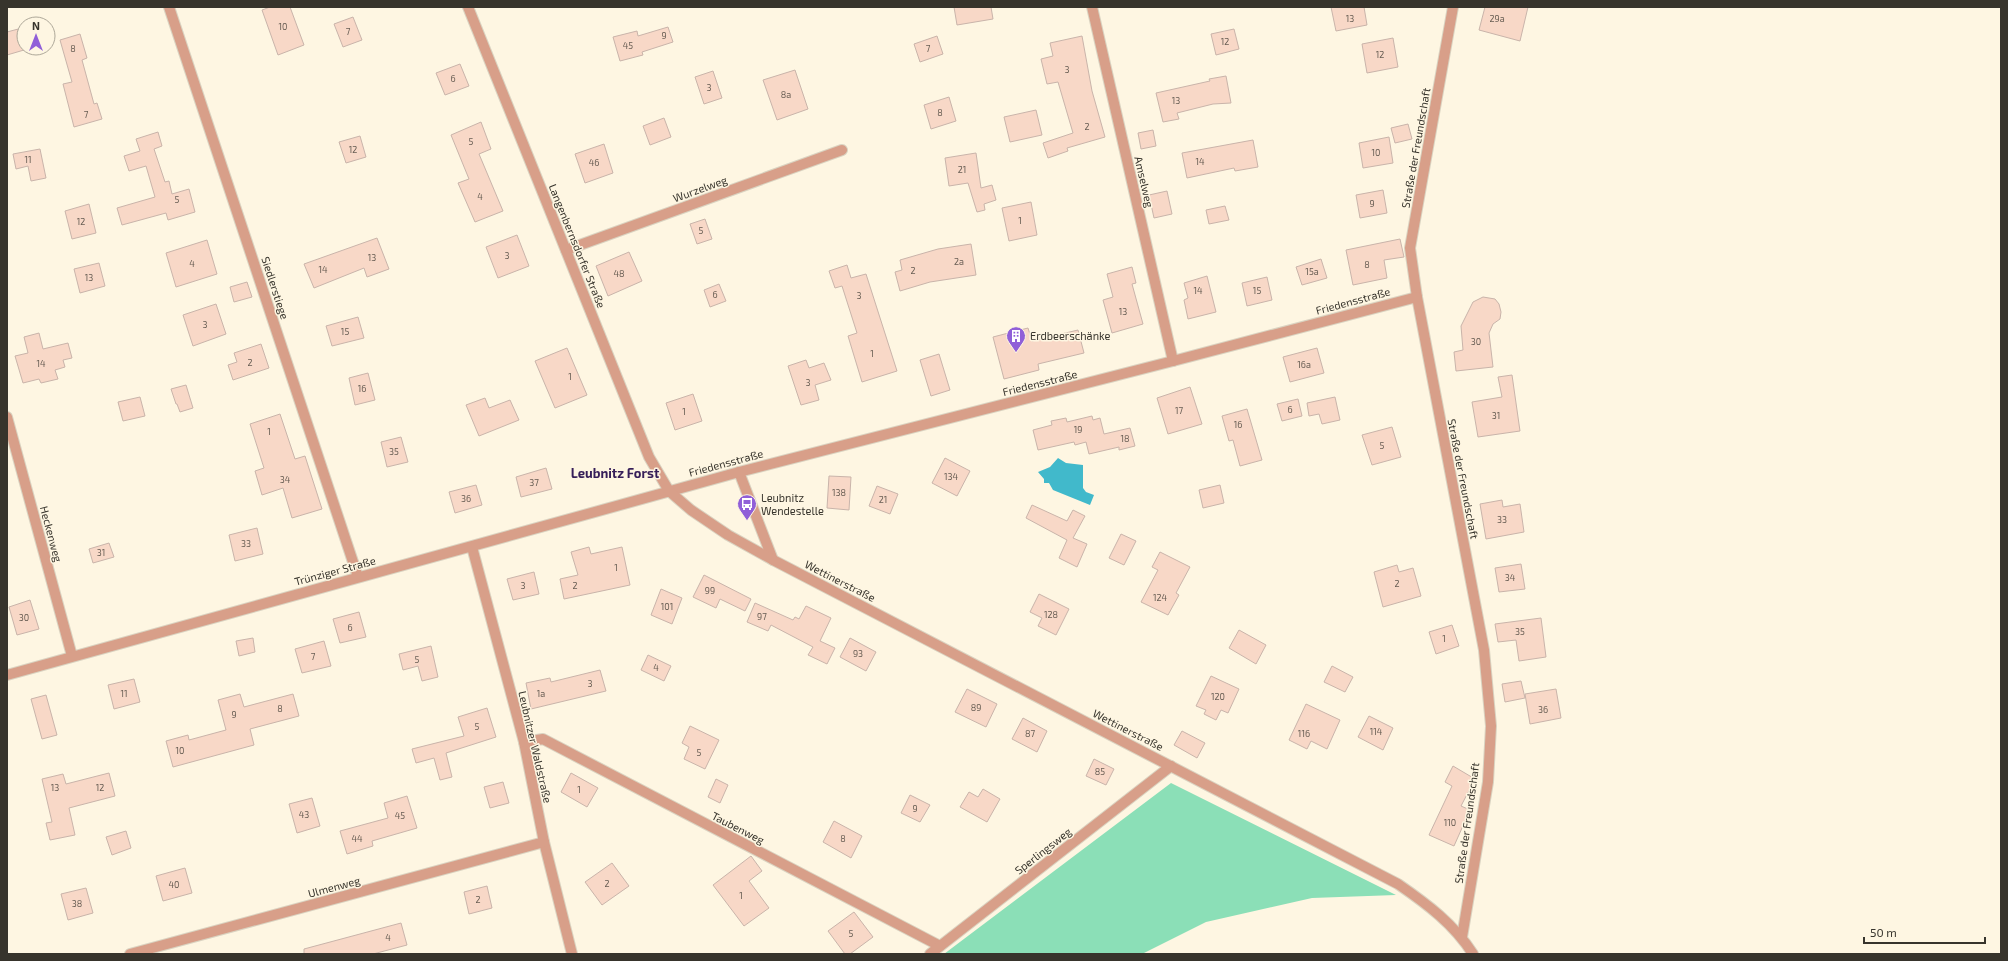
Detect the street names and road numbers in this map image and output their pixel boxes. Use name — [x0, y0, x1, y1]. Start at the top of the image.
street label: Straße der Freundschaft — [1399, 87, 1433, 209]
street label: Amselweg — [1132, 155, 1157, 209]
street label: Wurzelweg — [671, 173, 729, 204]
street label: Langenbernsdorfer Straße — [547, 182, 608, 310]
street label: Siedlerstiege — [259, 255, 292, 321]
street label: Friedensstraße — [1314, 284, 1392, 317]
street label: Friedensstraße — [1001, 367, 1079, 398]
street label: Straße der Freundschaft — [1445, 418, 1482, 540]
street label: Friedensstraße — [687, 446, 765, 479]
street label: Heckenweg — [38, 504, 65, 563]
street label: Trünziger Straße — [293, 553, 377, 588]
street label: Wettinerstraße — [803, 557, 878, 604]
street label: Leubnitzer Waldstraße — [516, 689, 555, 804]
street label: Wettinerstraße — [1091, 706, 1166, 753]
street label: Straße der Freundschaft — [1452, 762, 1481, 884]
street label: Taubenweg — [710, 809, 767, 846]
street label: Sperlingsweg — [1012, 825, 1074, 877]
street label: Ulmenweg — [306, 873, 361, 900]

